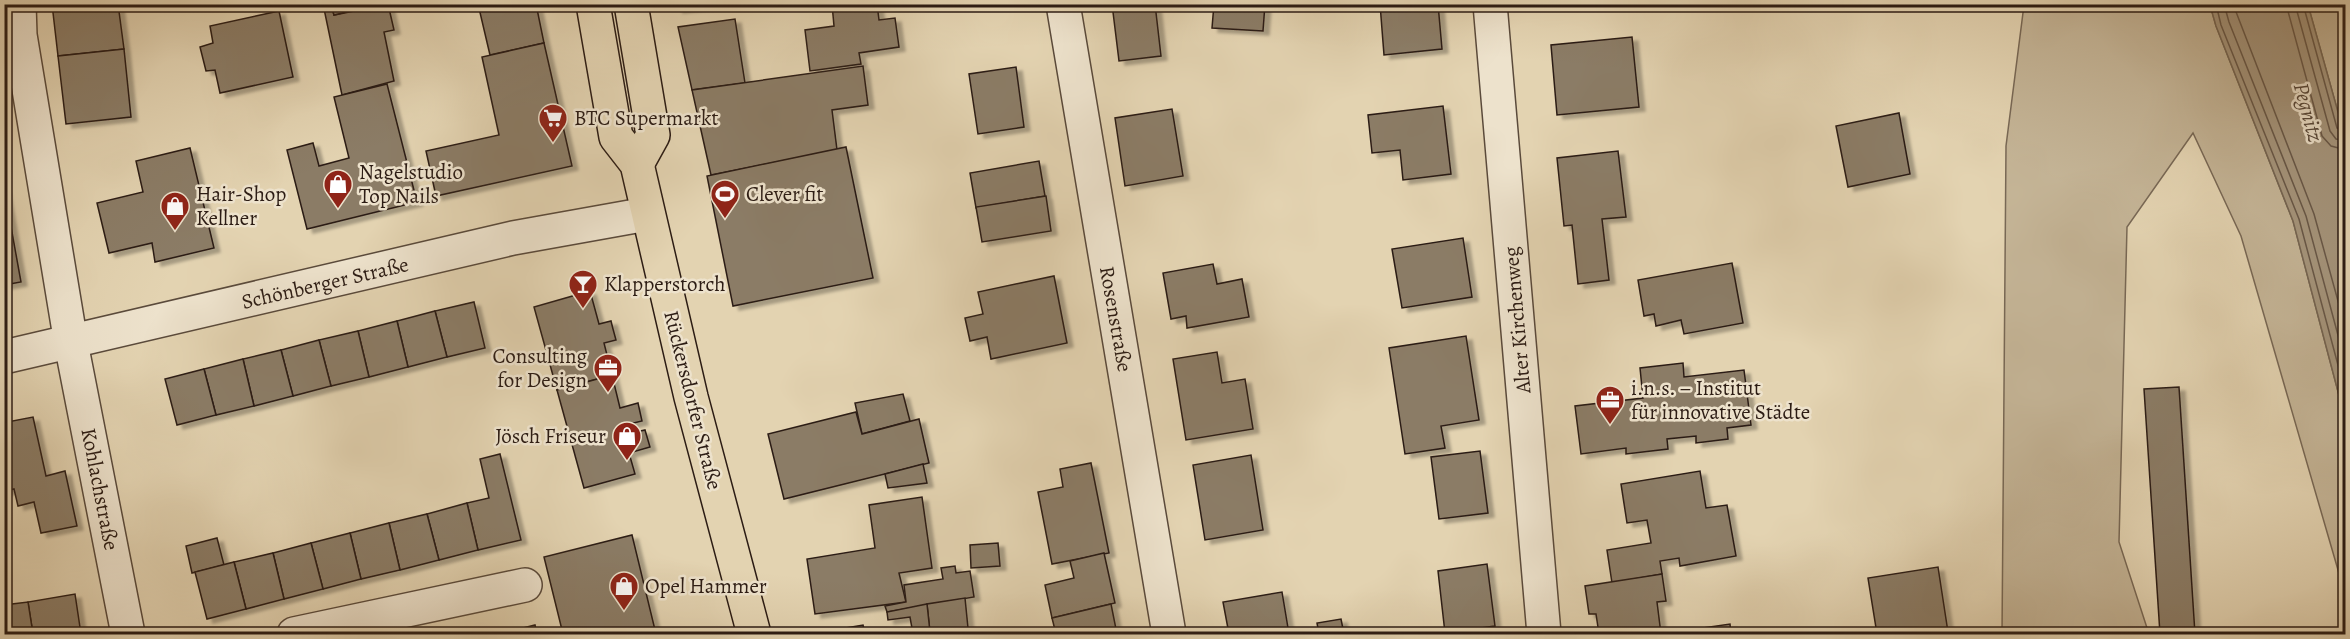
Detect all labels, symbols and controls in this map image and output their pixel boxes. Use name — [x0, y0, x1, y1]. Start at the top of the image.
water label: Pegnitz — [2286, 79, 2330, 145]
supermarket icon: BTC Supermarkt — [537, 102, 569, 144]
place label: BTC Supermarkt — [574, 104, 718, 132]
place label: Nagelstudio Top Nails — [359, 158, 463, 210]
shop icon: Nagelstudio Top Nails — [322, 168, 354, 210]
sports icon: Clever fit — [709, 178, 741, 220]
place label: Hair-Shop Kellner — [196, 180, 286, 232]
place label: Clever fit — [746, 180, 824, 208]
shop icon: Hair-Shop Kellner — [159, 190, 191, 232]
street label: Alter Kirchenweg — [1497, 245, 1537, 396]
street label: Schönberger Straße — [239, 250, 411, 316]
street label: Rosenstraße — [1093, 264, 1139, 374]
bar icon: Klapperstorch — [567, 268, 599, 310]
place label: Klapperstorch — [604, 270, 726, 298]
street label: Rückersdorfer Straße — [657, 307, 729, 493]
place label: Consulting for Design — [493, 342, 587, 394]
office icon: Consulting for Design — [592, 352, 624, 394]
place label: i.n.s. – Institut für innovative Städte — [1631, 374, 1810, 426]
office icon: i.n.s. – Institut für innovative Städte — [1594, 384, 1626, 426]
shop icon: Jösch Friseur — [611, 420, 643, 462]
place label: Jösch Friseur — [495, 422, 606, 450]
street label: Kohlachstraße — [74, 425, 126, 553]
shop icon: Opel Hammer — [608, 570, 640, 612]
place label: Opel Hammer — [645, 572, 767, 600]

